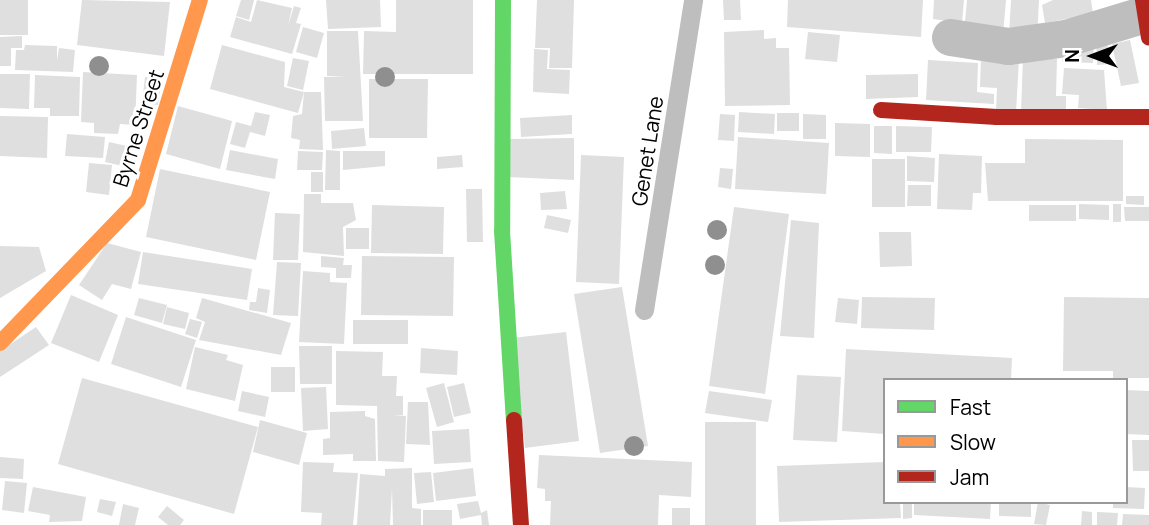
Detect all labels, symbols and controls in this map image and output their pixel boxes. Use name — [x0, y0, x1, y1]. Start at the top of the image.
north arrow — [1058, 21, 1128, 91]
text: N — [1059, 49, 1085, 63]
street label: Byrne Street — [107, 66, 169, 190]
street label: Genet Lane — [626, 94, 668, 208]
legend — [883, 378, 1128, 504]
text: Fast — [950, 393, 991, 421]
text: Slow — [950, 428, 996, 456]
text: Jam — [950, 463, 989, 491]

